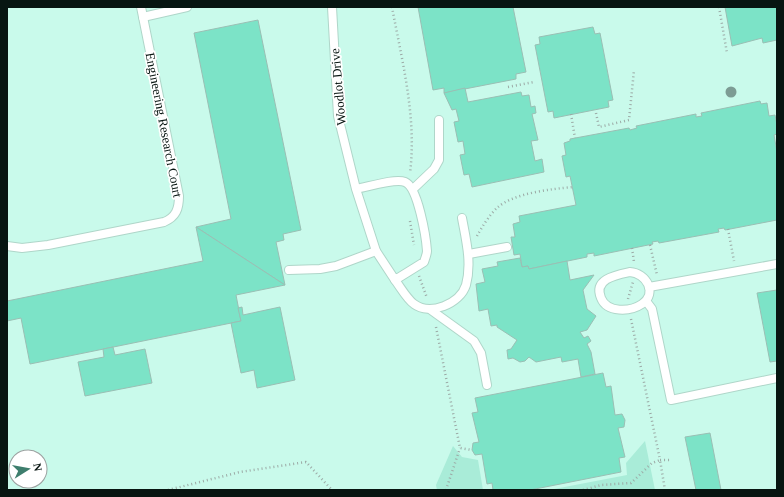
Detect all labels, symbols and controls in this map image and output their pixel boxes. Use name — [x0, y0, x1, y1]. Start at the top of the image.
street label: Woodlot Drive — [327, 48, 349, 126]
street label: Engineering Research Court — [143, 51, 185, 199]
north arrow — [8, 449, 48, 489]
text: N — [31, 462, 44, 472]

